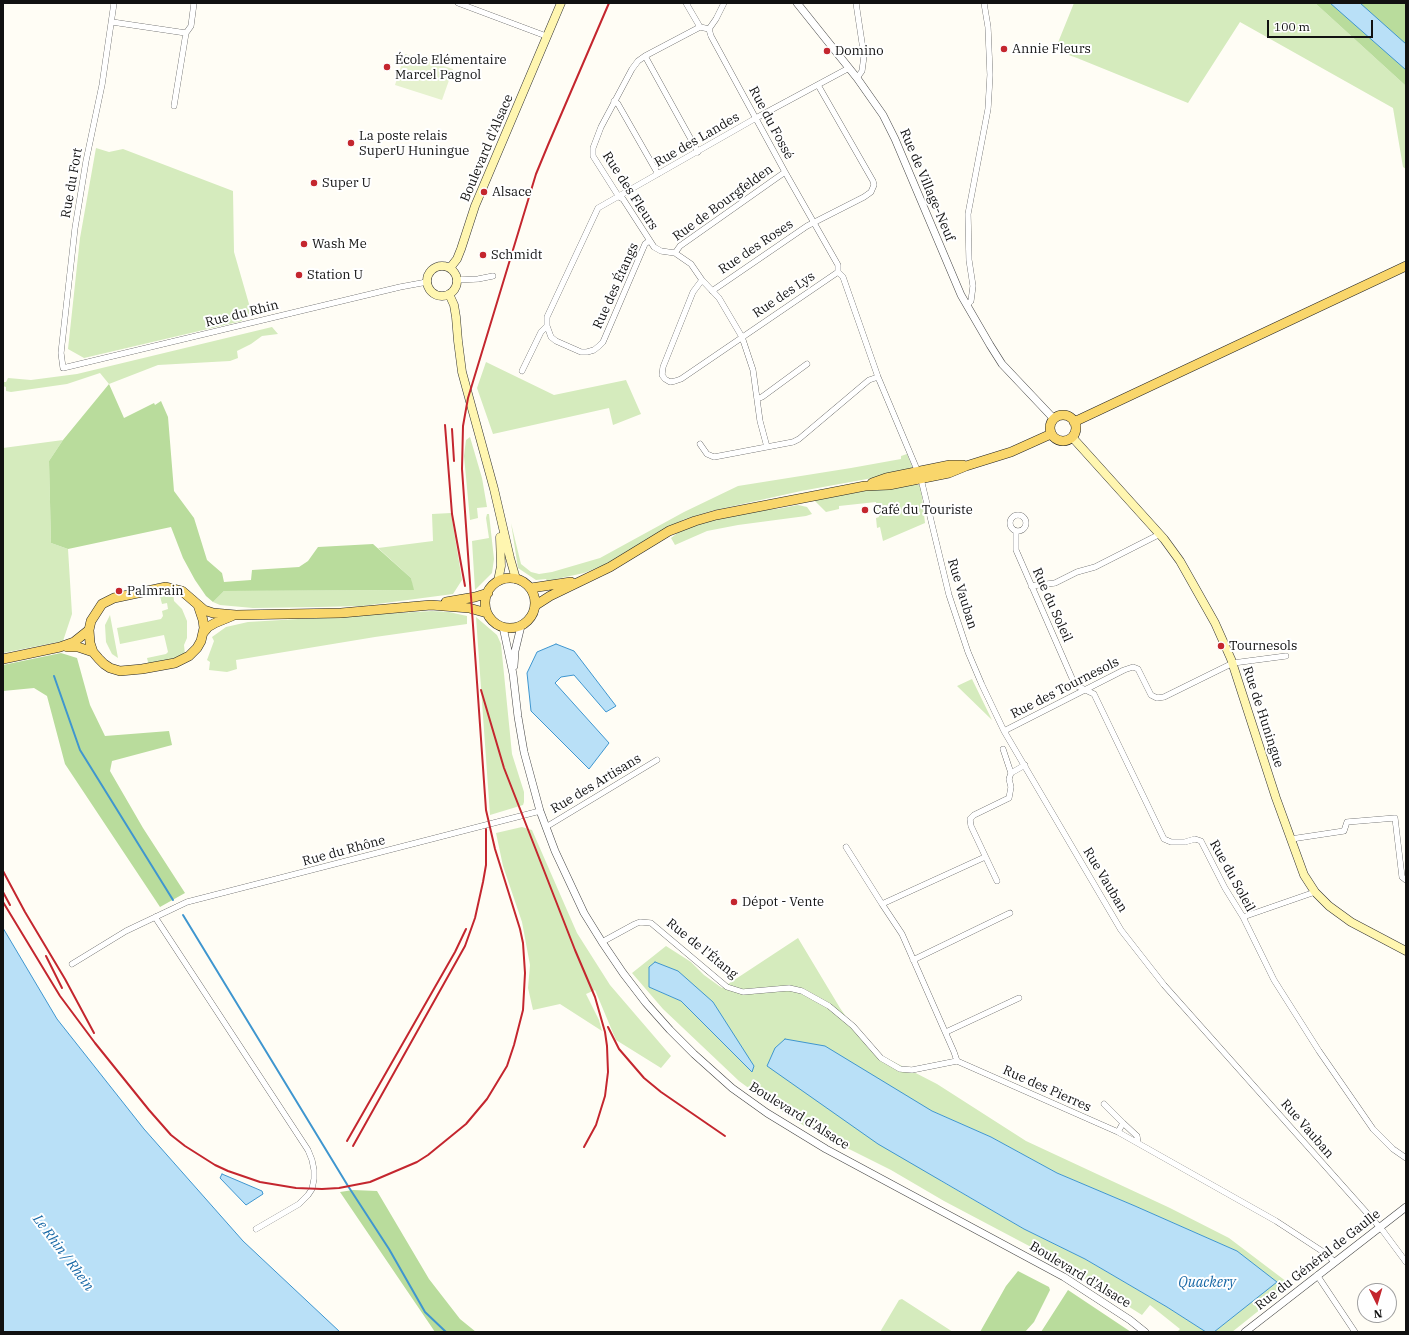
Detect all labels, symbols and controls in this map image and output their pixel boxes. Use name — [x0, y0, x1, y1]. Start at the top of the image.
scale bar — [1269, 12, 1375, 38]
text: 100 m — [1274, 19, 1310, 34]
place label: Annie Fleurs — [1012, 41, 1091, 57]
place label: Domino — [835, 43, 884, 59]
marker: Annie Fleurs — [999, 44, 1009, 54]
marker: Domino — [822, 46, 832, 56]
place label: École Elémentaire Marcel Pagnol — [395, 52, 506, 83]
marker: École Elémentaire Marcel Pagnol — [382, 62, 392, 72]
street label: Rue du Fossé — [745, 84, 797, 162]
street label: Boulevard d'Alsace — [457, 92, 517, 204]
street label: Rue des Landes — [652, 109, 742, 171]
street label: Rue de Village-Neuf — [896, 126, 958, 244]
place label: La poste relais SuperU Huningue — [359, 128, 469, 159]
marker: La poste relais SuperU Huningue — [346, 138, 356, 148]
street label: Rue du Fort — [58, 147, 86, 219]
street label: Rue des Fleurs — [599, 149, 661, 233]
street label: Rue de Bourgfelden — [670, 161, 776, 245]
place label: Super U — [322, 175, 371, 191]
marker: Super U — [309, 178, 319, 188]
place label: Alsace — [492, 184, 532, 200]
marker: Alsace — [479, 187, 489, 197]
street label: Rue des Roses — [716, 216, 796, 278]
place label: Wash Me — [312, 236, 367, 252]
marker: Wash Me — [299, 239, 309, 249]
street label: Rue des Étangs — [590, 240, 642, 332]
place label: Schmidt — [491, 247, 542, 263]
marker: Schmidt — [478, 250, 488, 260]
place label: Station U — [307, 267, 363, 283]
street label: Rue des Lys — [750, 269, 818, 321]
marker: Station U — [294, 270, 304, 280]
street label: Rue du Rhin — [204, 297, 280, 331]
place label: Café du Touriste — [873, 502, 973, 518]
marker: Café du Touriste — [860, 505, 870, 515]
street label: Rue Vauban — [944, 557, 980, 631]
street label: Rue du Soleil — [1029, 566, 1075, 644]
place label: Palmrain — [127, 583, 184, 599]
marker: Palmrain — [114, 586, 124, 596]
place label: Tournesols — [1229, 638, 1297, 654]
marker: Tournesols — [1216, 641, 1226, 651]
street label: Rue des Tournesols — [1008, 654, 1122, 722]
street label: Rue de Huningue — [1239, 664, 1287, 770]
street label: Rue des Artisans — [548, 751, 644, 817]
street label: Rue du Rhône — [301, 832, 387, 870]
street label: Rue du Soleil — [1206, 837, 1258, 915]
street label: Rue Vauban — [1080, 845, 1130, 915]
place label: Dépot - Vente — [742, 894, 824, 910]
marker: Dépot - Vente — [729, 897, 739, 907]
street label: Rue de l'Étang — [663, 916, 741, 982]
street label: Rue des Pierres — [1000, 1063, 1094, 1115]
street label: Boulevard d'Alsace — [746, 1079, 852, 1153]
street label: Rue Vauban — [1277, 1096, 1337, 1162]
street label: Rue du Général de Gaulle — [1252, 1206, 1384, 1314]
water label: Le Rhin / Rhein — [29, 1212, 97, 1294]
street label: Boulevard d'Alsace — [1027, 1239, 1133, 1311]
water label: Quackery — [1178, 1275, 1236, 1291]
north arrow — [1357, 1283, 1397, 1323]
text: N — [1373, 1307, 1383, 1321]

